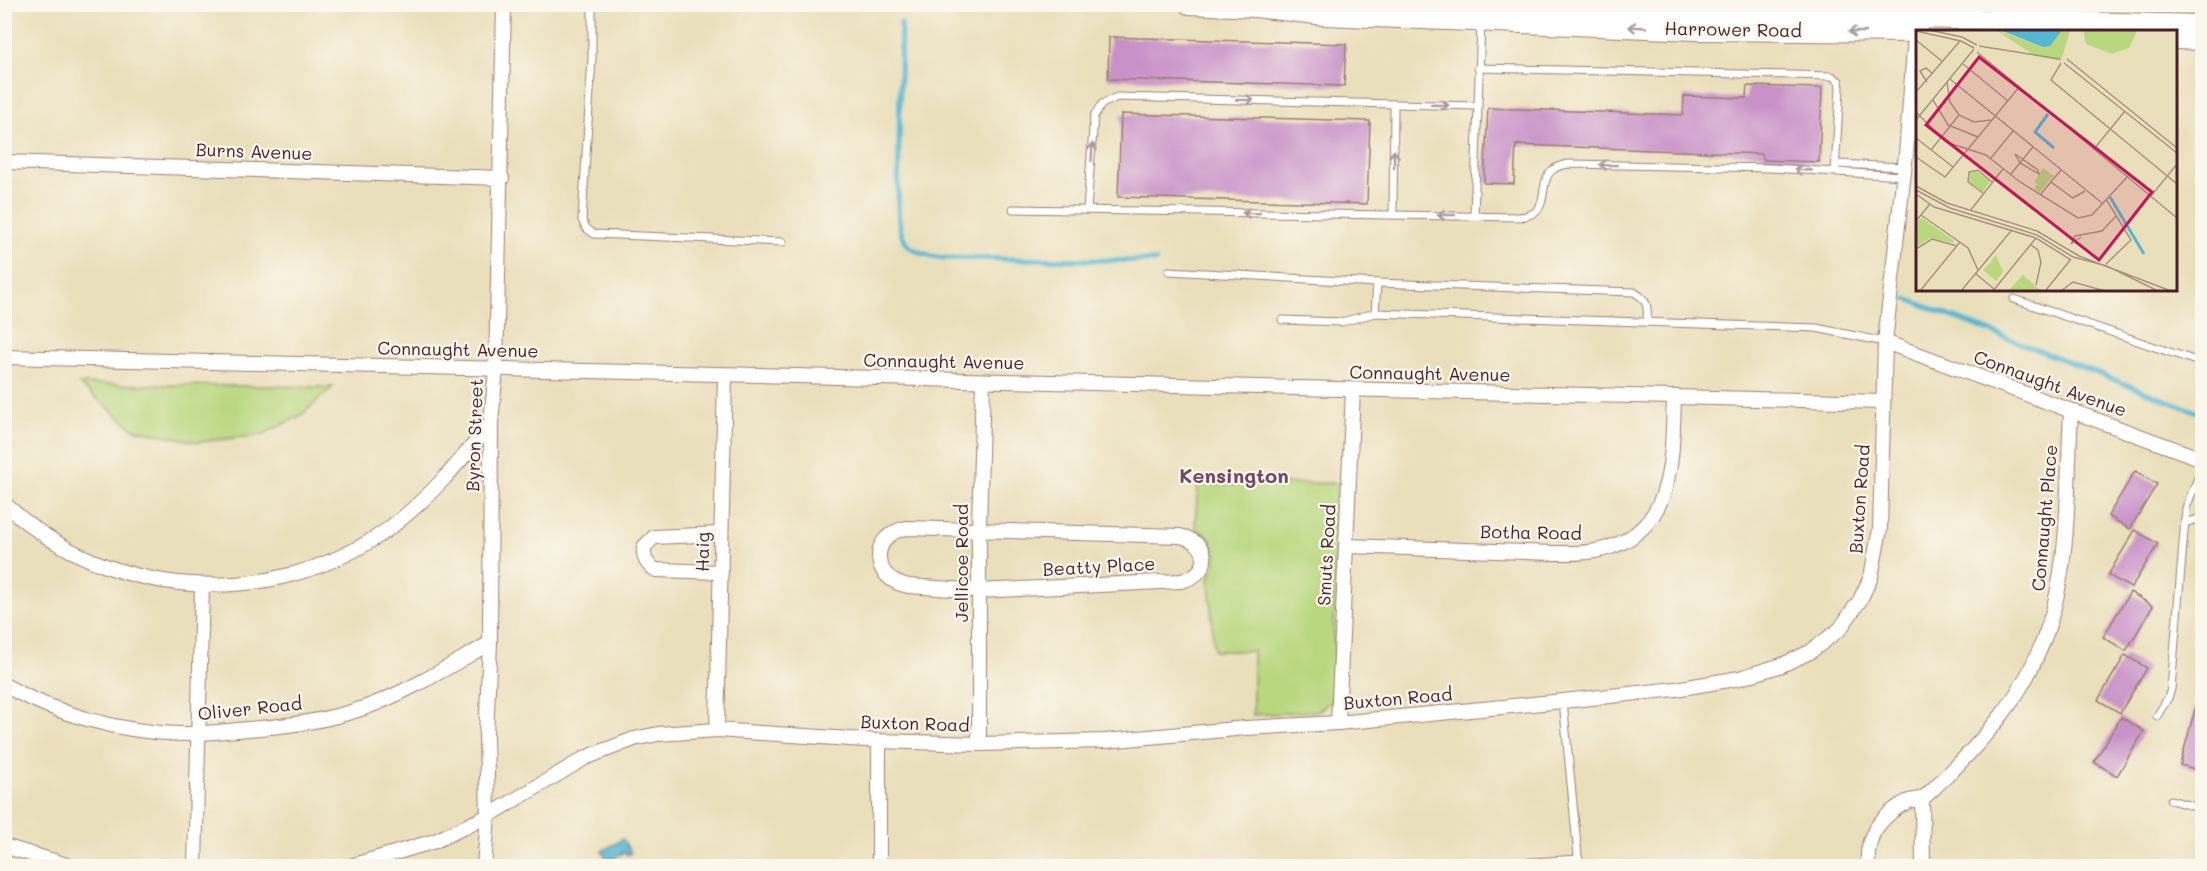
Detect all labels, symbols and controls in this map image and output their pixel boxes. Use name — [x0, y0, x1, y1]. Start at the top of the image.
street label: Harrower Road — [1664, 16, 1802, 42]
one-way arrow — [1628, 22, 1648, 33]
one-way arrow — [1848, 26, 1868, 38]
inset map — [1916, 30, 2177, 291]
one-way arrow — [1235, 94, 1255, 106]
one-way arrow — [1430, 99, 1450, 111]
street label: Burns Avenue — [195, 137, 313, 165]
one-way arrow — [1086, 142, 1097, 162]
one-way arrow — [1388, 150, 1400, 170]
one-way arrow — [1598, 159, 1618, 171]
one-way arrow — [1793, 164, 1813, 175]
one-way arrow — [1242, 207, 1262, 219]
one-way arrow — [1437, 209, 1457, 221]
street label: Connaught Avenue — [377, 336, 539, 362]
street label: Connaught Avenue — [1971, 344, 2130, 422]
street label: Connaught Avenue — [863, 348, 1025, 374]
street label: Connaught Avenue — [1349, 360, 1511, 386]
street label: Byron Street — [460, 378, 488, 492]
street label: Buxton Road — [1843, 444, 1875, 554]
street label: Connaught Place — [2026, 444, 2062, 592]
district label: Kensington — [1179, 462, 1289, 488]
street label: Jellicoe Road — [949, 504, 973, 622]
street label: Smuts Road — [1311, 504, 1341, 606]
street label: Botha Road — [1480, 519, 1582, 545]
street label: Haig — [690, 532, 714, 572]
street label: Beatty Place — [1042, 551, 1156, 581]
street label: Buxton Road — [1342, 681, 1453, 715]
street label: Oliver Road — [197, 691, 303, 725]
street label: Buxton Road — [860, 709, 970, 737]

